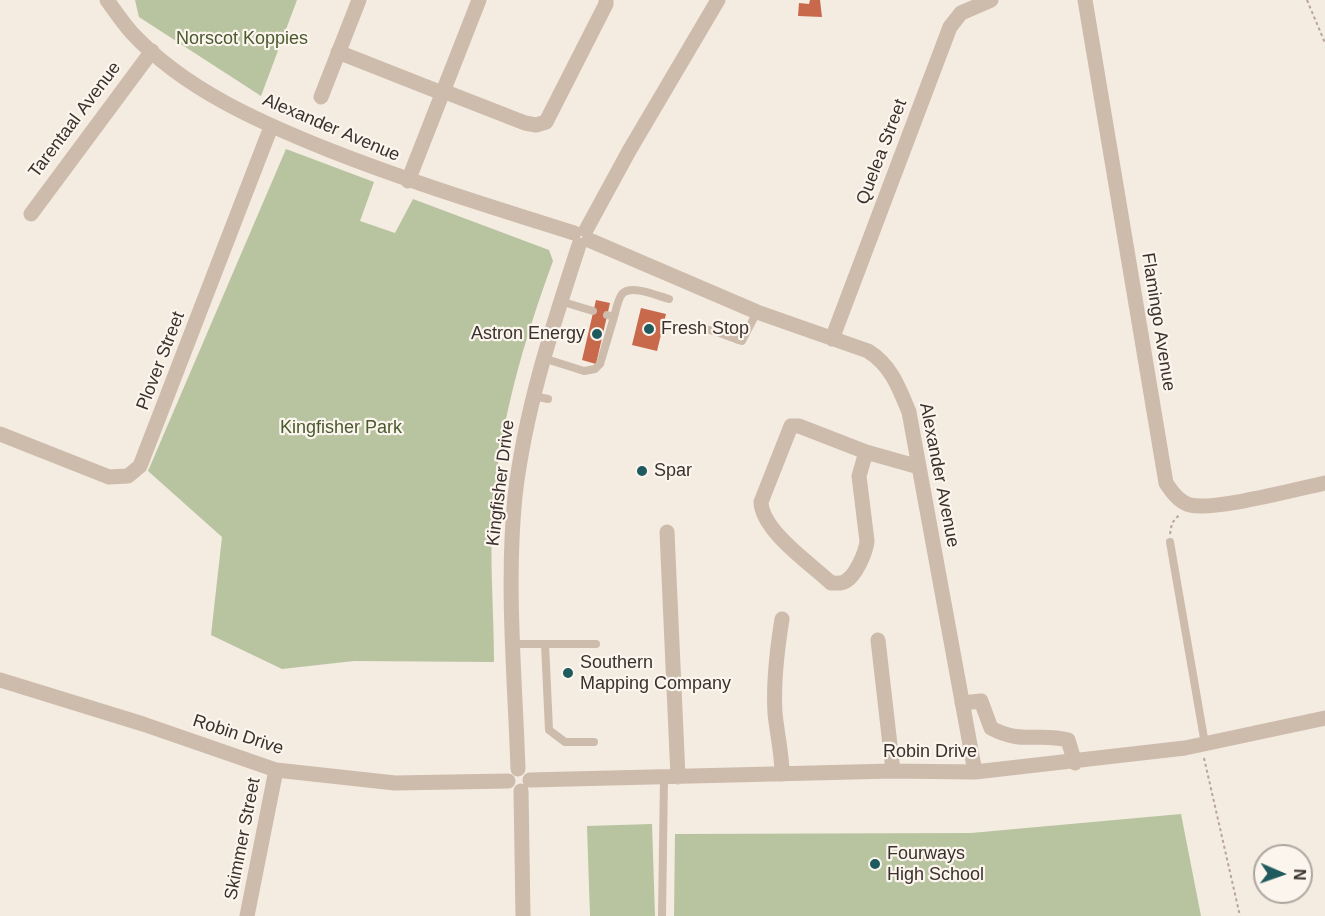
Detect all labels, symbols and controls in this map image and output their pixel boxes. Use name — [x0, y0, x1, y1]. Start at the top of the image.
park label: Norscot Koppies — [176, 28, 308, 50]
street label: Tarentaal Avenue — [24, 58, 126, 182]
street label: Alexander Avenue — [259, 89, 403, 167]
street label: Quelea Street — [852, 96, 912, 208]
street label: Flamingo Avenue — [1136, 251, 1180, 393]
street label: Plover Street — [132, 309, 190, 413]
place label: Fresh Stop — [661, 318, 749, 340]
marker: Fresh Stop — [642, 322, 656, 336]
place label: Astron Energy — [471, 323, 585, 345]
marker: Astron Energy — [590, 327, 604, 341]
street label: Alexander Avenue — [914, 401, 964, 549]
park label: Kingfisher Park — [280, 417, 402, 439]
street label: Kingfisher Drive — [483, 419, 519, 547]
place label: Spar — [654, 460, 692, 482]
marker: Spar — [635, 464, 649, 478]
place label: Southern Mapping Company — [580, 652, 731, 694]
marker: Southern Mapping Company — [561, 666, 575, 680]
street label: Robin Drive — [190, 710, 286, 760]
street label: Robin Drive — [883, 741, 977, 763]
street label: Skimmer Street — [221, 776, 265, 902]
place label: Fourways High School — [887, 843, 984, 886]
north arrow — [1253, 844, 1313, 904]
marker: Fourways High School — [868, 857, 882, 871]
text: N — [1291, 869, 1308, 881]

